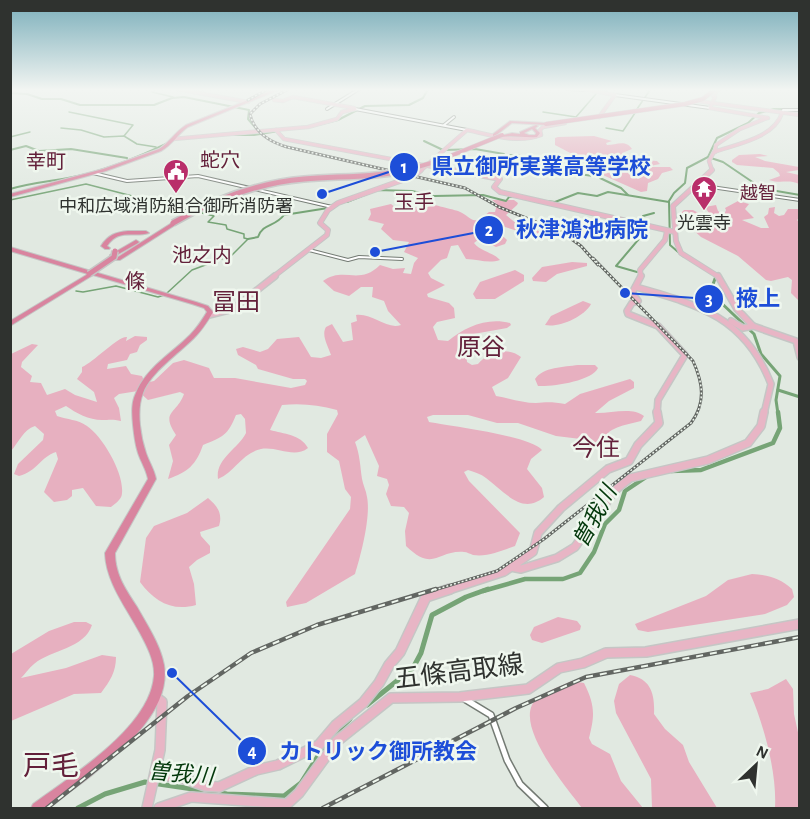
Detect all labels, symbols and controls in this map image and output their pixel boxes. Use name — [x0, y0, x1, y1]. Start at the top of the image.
callout: 県立御所実業高等学校 — [389, 147, 663, 187]
district label: 蛇穴 — [200, 150, 240, 171]
district label: 幸町 — [26, 151, 66, 172]
text: 県立御所実業高等学校 — [431, 155, 651, 178]
public building icon: 中和広域消防組合御所消防署 — [161, 157, 191, 195]
text: 1 — [401, 159, 407, 177]
temple icon: 光雲寺 — [689, 174, 719, 212]
district label: 越智 — [740, 183, 776, 203]
district label: 玉手 — [394, 192, 434, 213]
place label: 中和広域消防組合御所消防署 — [59, 196, 293, 216]
callout: 秋津鴻池病院 — [474, 210, 660, 250]
place label: 光雲寺 — [677, 214, 731, 233]
text: 秋津鴻池病院 — [516, 218, 648, 241]
text: 2 — [485, 222, 494, 240]
district label: 池之内 — [172, 245, 232, 266]
district label: 條 — [125, 270, 145, 292]
callout: 掖上 — [694, 279, 792, 319]
text: 掖上 — [736, 287, 780, 310]
district label: 冨田 — [212, 290, 260, 315]
text: 3 — [705, 291, 713, 309]
district label: 原谷 — [457, 335, 505, 360]
district label: 今住 — [572, 435, 620, 461]
water label: 曽我川 — [568, 480, 621, 551]
street label: 五條高取線 — [393, 649, 525, 693]
callout: カトリック御所教会 — [237, 731, 489, 771]
north arrow — [726, 735, 786, 795]
text: カトリック御所教会 — [279, 740, 477, 763]
text: 4 — [247, 743, 257, 761]
text: N — [754, 743, 771, 762]
district label: 戸毛 — [23, 751, 79, 781]
water label: 曽我川 — [147, 759, 217, 788]

